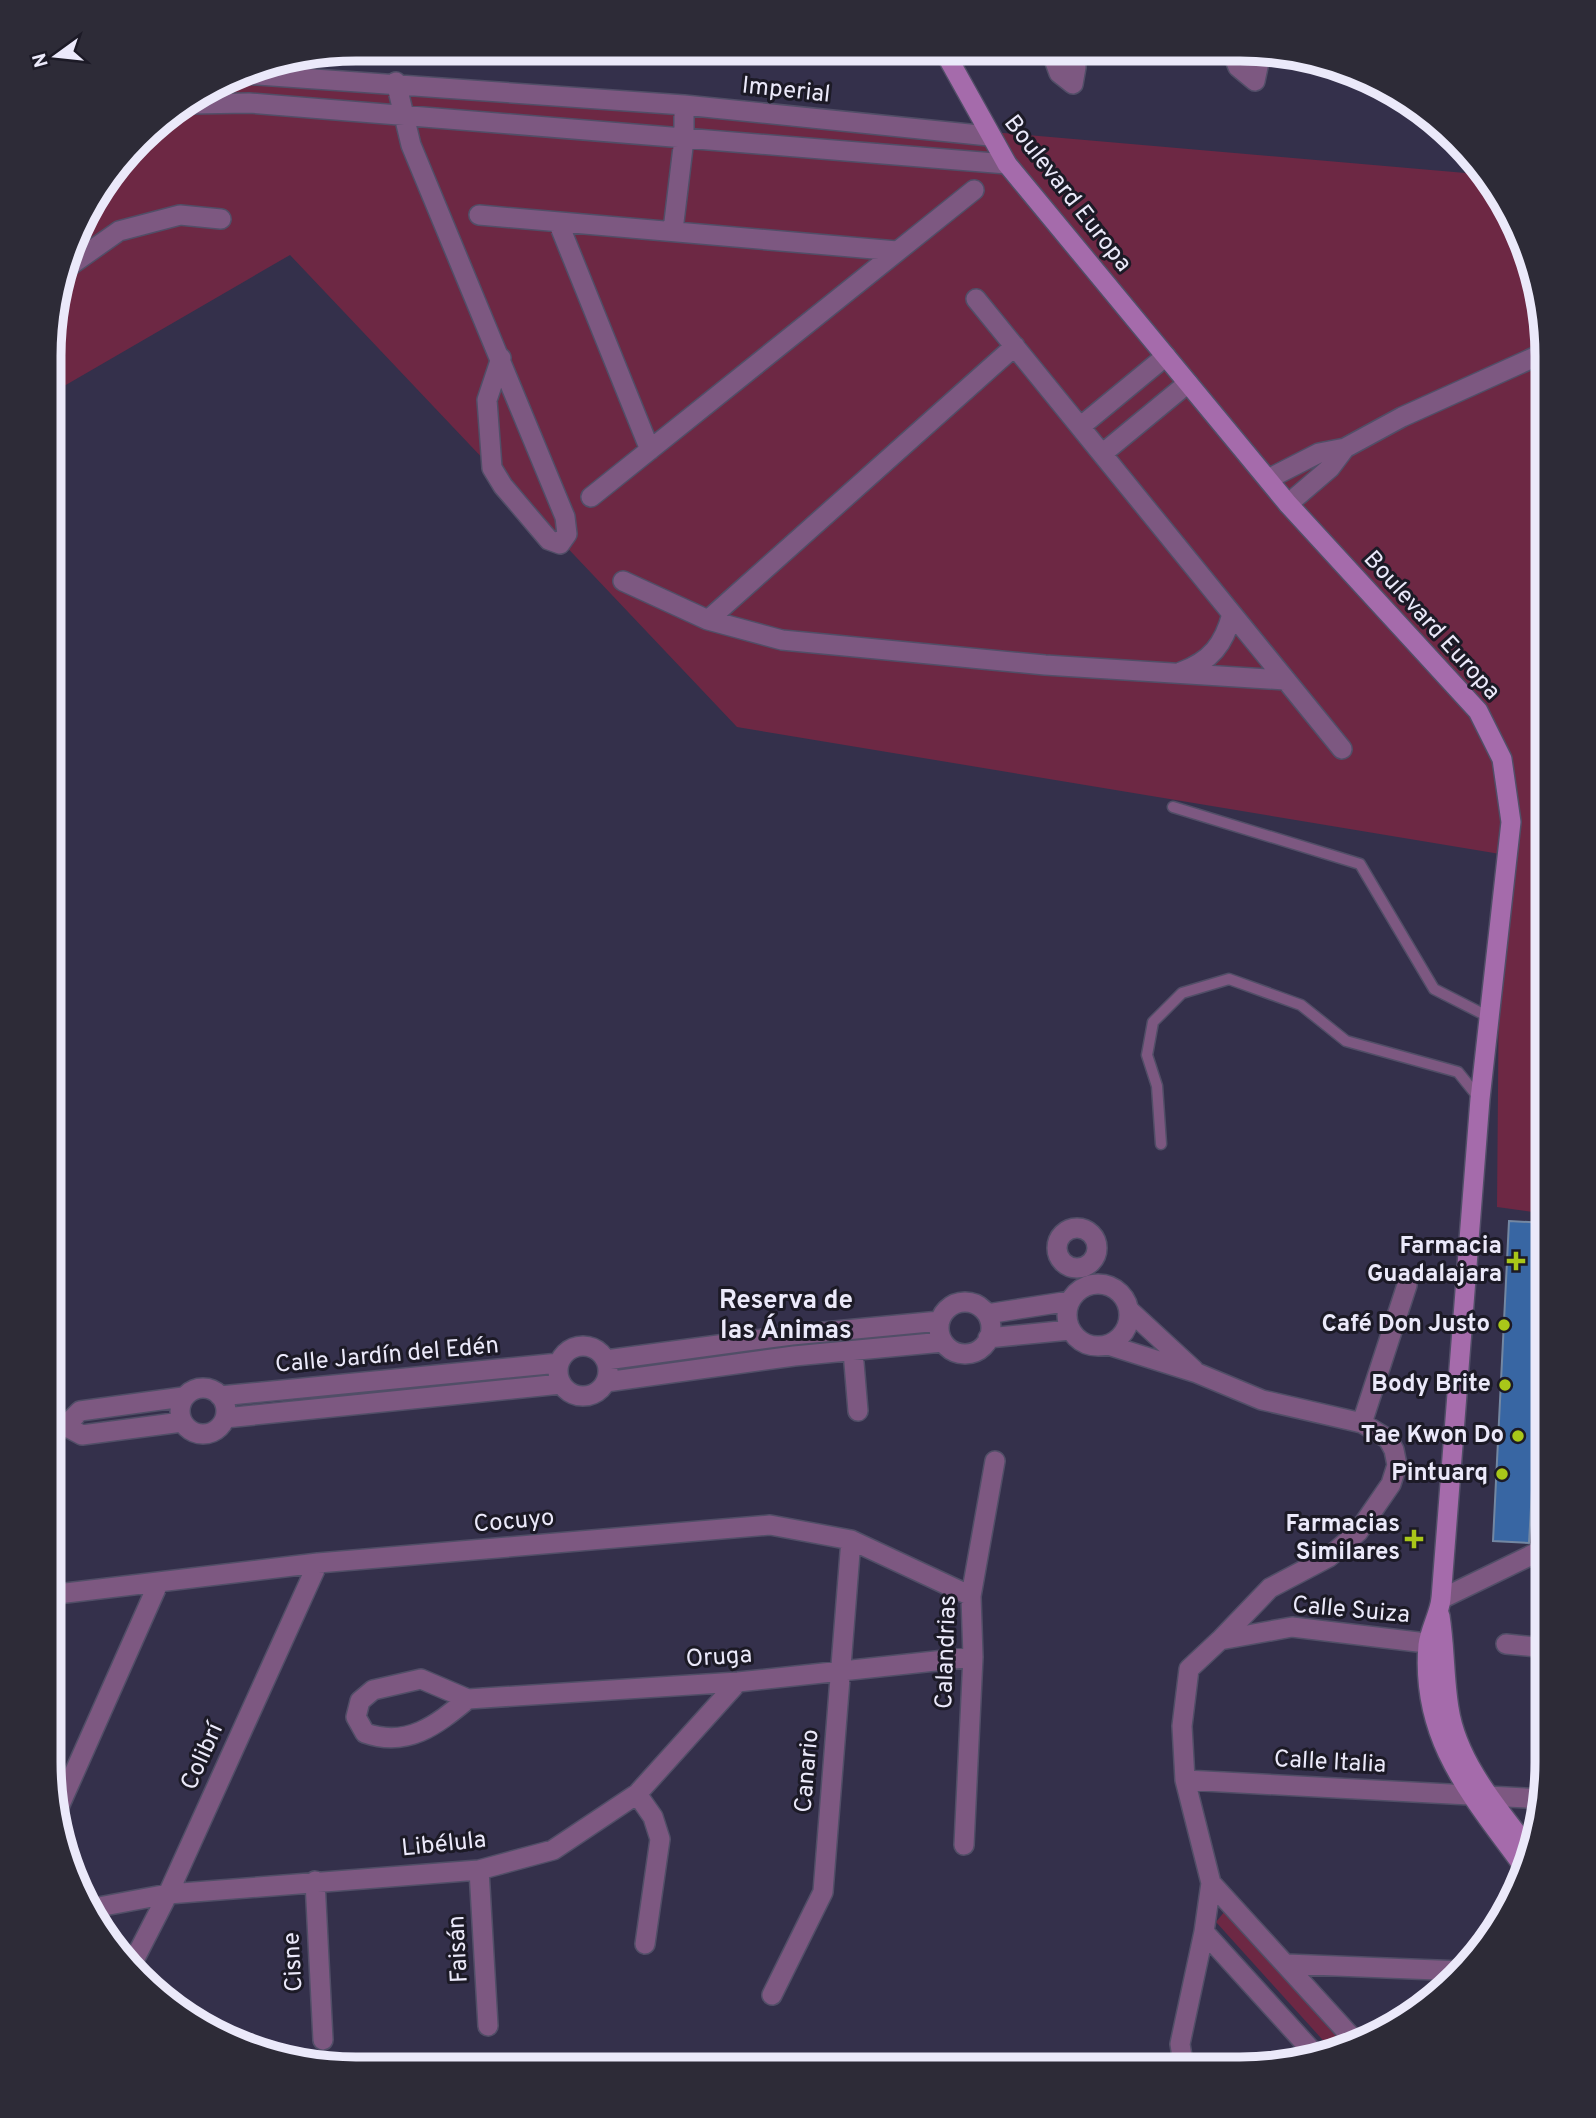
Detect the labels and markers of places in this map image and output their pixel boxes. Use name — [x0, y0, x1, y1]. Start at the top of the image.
place label: Farmacia Guadalajara — [1367, 1232, 1502, 1290]
marker: Farmacia Guadalajara — [1508, 1253, 1524, 1269]
place label: Café Don Justo — [1322, 1310, 1490, 1340]
marker: Café Don Justo — [1496, 1317, 1512, 1333]
place label: Body Brite — [1371, 1370, 1491, 1400]
marker: Body Brite — [1497, 1377, 1513, 1393]
place label: Tae Kwon Do — [1361, 1421, 1504, 1451]
marker: Tae Kwon Do — [1510, 1428, 1526, 1444]
place label: Pintuarq — [1391, 1459, 1488, 1489]
marker: Pintuarq — [1494, 1466, 1510, 1482]
place label: Farmacias Similares — [1286, 1510, 1400, 1568]
marker: Farmacias Similares — [1406, 1531, 1422, 1547]

